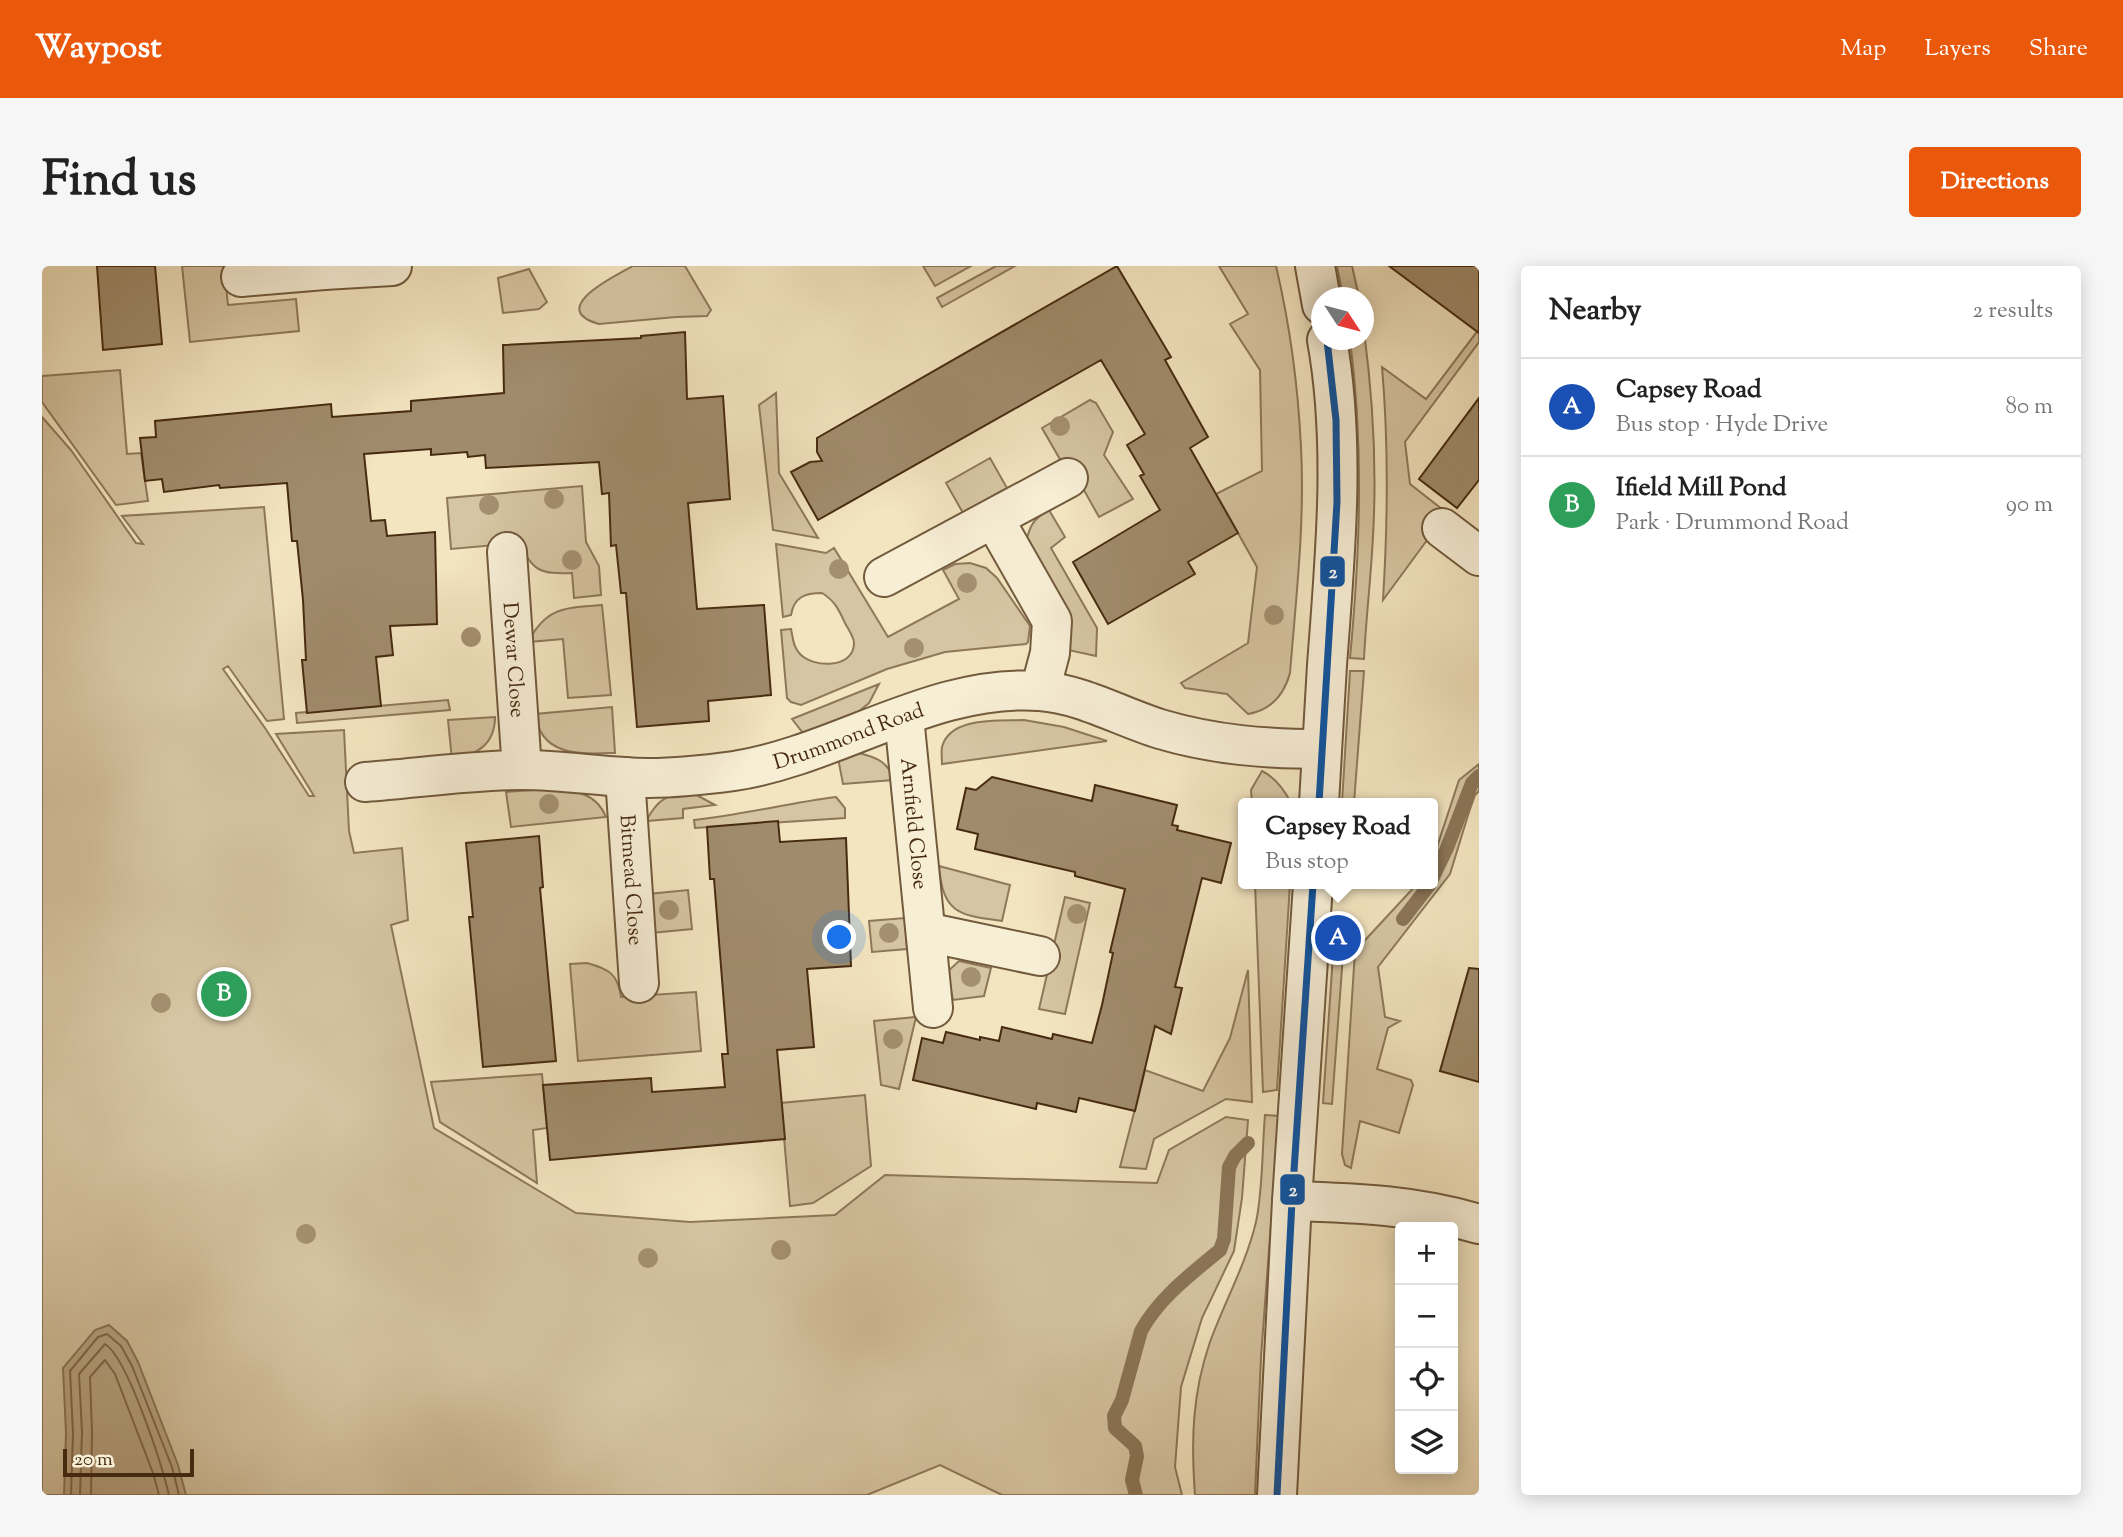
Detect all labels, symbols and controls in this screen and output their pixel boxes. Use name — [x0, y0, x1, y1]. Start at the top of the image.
text: Waypost — [35, 25, 162, 73]
text: Map — [1840, 32, 1886, 66]
text: Layers — [1924, 32, 1991, 66]
text: Share — [2029, 32, 2088, 66]
text: Find us — [42, 147, 196, 217]
button: Directions — [1909, 147, 2081, 217]
north arrow — [1311, 287, 1374, 350]
text: Nearby — [1549, 290, 1641, 333]
text: 2 results — [1973, 295, 2053, 328]
text: Capsey Road — [1616, 372, 1762, 409]
text: A — [1563, 391, 1581, 424]
text: 80 m — [2005, 391, 2053, 424]
text: Bus stop · Hyde Drive — [1616, 409, 1828, 442]
text: Ifield Mill Pond — [1616, 470, 1787, 507]
text: B — [1565, 489, 1579, 522]
text: 90 m — [2006, 489, 2053, 522]
text: Park · Drummond Road — [1616, 507, 1849, 540]
line badge: 2 — [1319, 555, 1346, 588]
text: 2 — [1329, 560, 1338, 587]
street label: Dewar Close — [493, 601, 531, 719]
street label: Drummond Road — [770, 696, 928, 779]
street label: Arnfield Close — [891, 756, 934, 891]
popup — [1238, 798, 1438, 889]
text: Capsey Road — [1265, 809, 1411, 846]
street label: Bitmead Close — [611, 813, 649, 946]
text: Bus stop — [1265, 846, 1349, 879]
pin: A — [1315, 912, 1361, 964]
your location — [822, 920, 856, 954]
pin: B — [201, 968, 247, 1020]
line badge: 2 — [1279, 1173, 1306, 1206]
text: 2 — [1289, 1178, 1298, 1205]
map controls — [1395, 1222, 1458, 1474]
button: + — [1395, 1222, 1458, 1285]
button: − — [1395, 1285, 1458, 1348]
button: locate — [1395, 1348, 1458, 1411]
button: layers — [1395, 1411, 1458, 1474]
scale bar — [63, 1446, 194, 1478]
text: 20 m — [74, 1447, 113, 1474]

